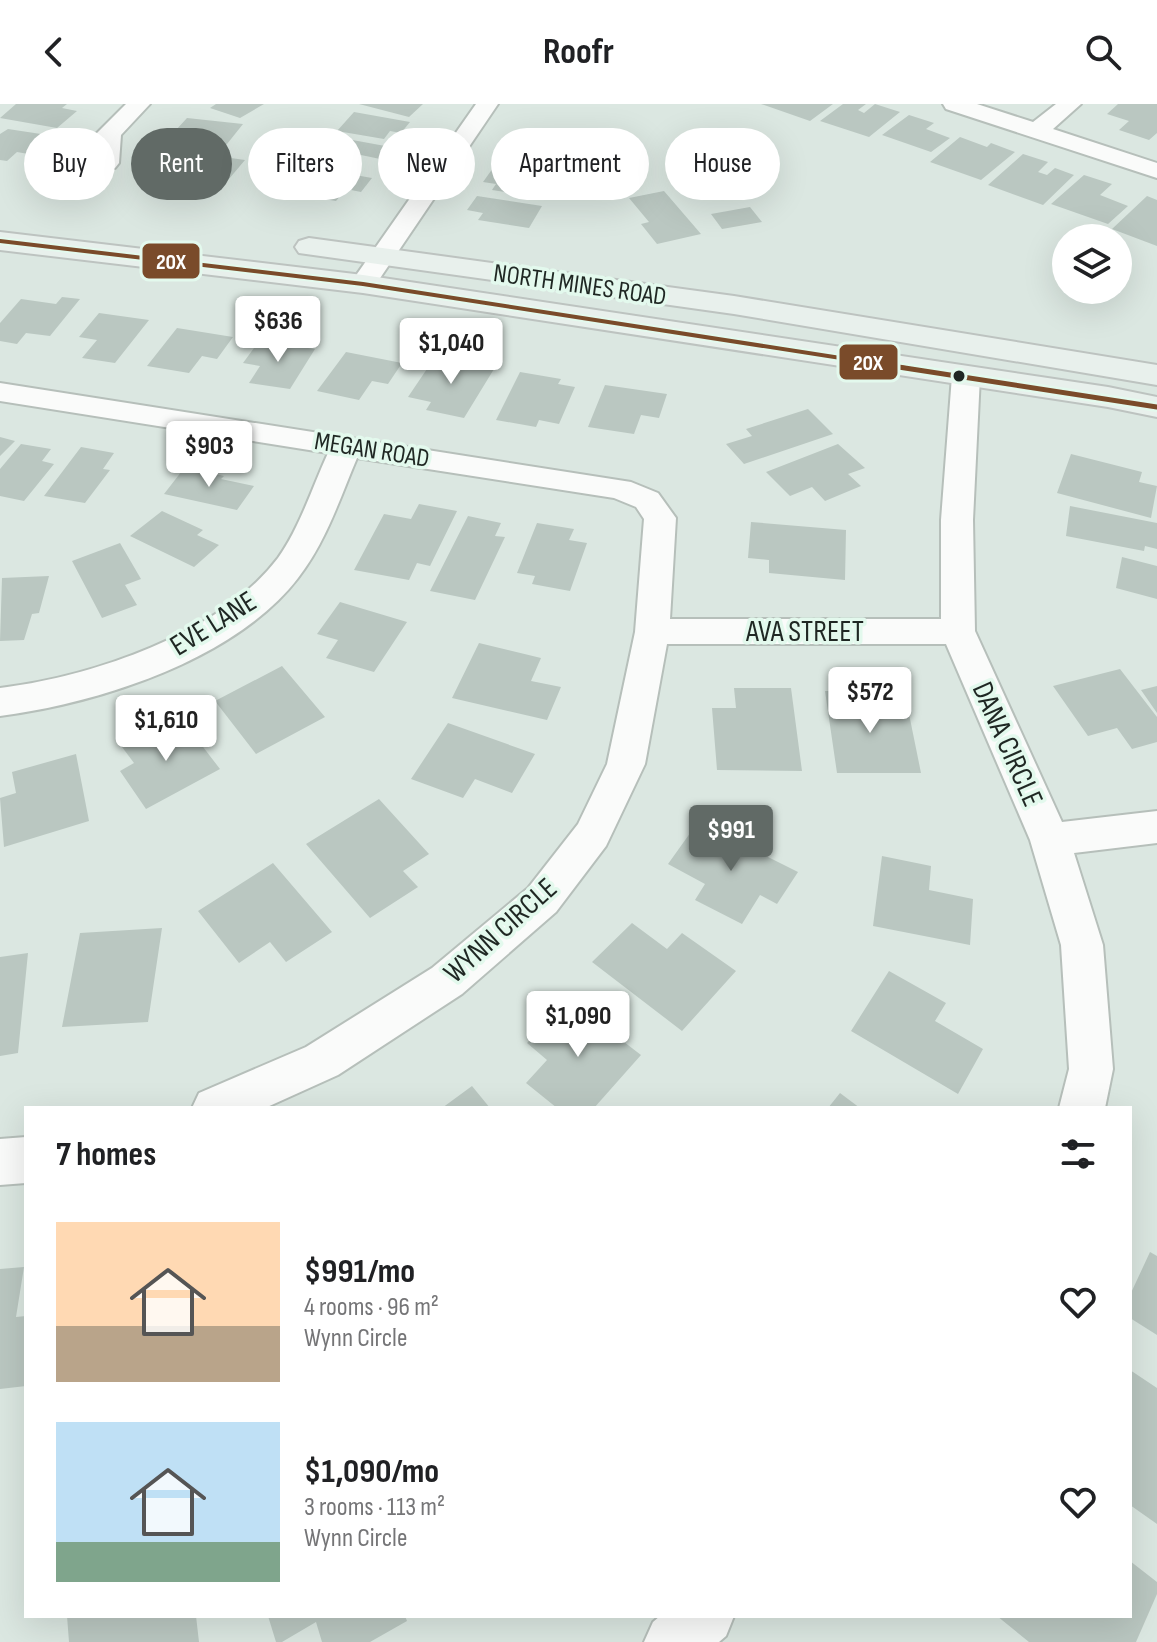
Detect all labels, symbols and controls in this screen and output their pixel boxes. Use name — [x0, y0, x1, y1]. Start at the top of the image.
icon: back — [32, 30, 76, 74]
icon: search — [1081, 30, 1125, 74]
text: Roofr — [543, 31, 614, 74]
chip: Buy — [24, 128, 115, 200]
chip: Rent — [131, 128, 232, 200]
chip: Filters — [248, 128, 362, 200]
chip: New — [378, 128, 475, 200]
chip: Apartment — [491, 128, 649, 200]
chip: House — [665, 128, 780, 200]
map controls — [1052, 224, 1132, 304]
button: layers — [1052, 224, 1132, 304]
line badge: 20X — [141, 242, 201, 280]
text: 20X — [156, 249, 187, 276]
street label: NORTH MINES ROAD — [491, 258, 668, 313]
pin: $636 — [231, 296, 325, 364]
text: $636 — [253, 306, 303, 337]
pin: $1,040 — [386, 318, 516, 386]
text: $1,040 — [418, 328, 484, 359]
line badge: 20X — [838, 343, 899, 381]
text: 20X — [853, 350, 884, 377]
unlabelled marker — [951, 368, 967, 384]
pin: $903 — [162, 421, 256, 489]
street label: MEGAN ROAD — [312, 426, 431, 475]
text: $903 — [184, 431, 234, 462]
street label: EVE LANE — [164, 583, 263, 664]
street label: AVA STREET — [745, 614, 864, 650]
pin: $572 — [823, 667, 917, 735]
text: $572 — [846, 677, 894, 708]
street label: DANA CIRCLE — [964, 677, 1050, 812]
pin: $1,610 — [101, 695, 231, 763]
text: $1,610 — [134, 705, 198, 736]
pin: $991 — [684, 805, 778, 873]
text: $991 — [707, 815, 755, 846]
street label: WYNN CIRCLE — [437, 871, 565, 991]
pin: $1,090 — [513, 991, 643, 1059]
text: $1,090 — [545, 1001, 611, 1032]
icon: filters — [1056, 1132, 1100, 1176]
text: 7 homes — [56, 1134, 156, 1175]
text: $991/mo — [304, 1251, 415, 1292]
icon: home — [120, 1254, 216, 1350]
icon: heart — [1056, 1280, 1100, 1324]
text: 4 rooms · 96 m² — [304, 1292, 439, 1323]
text: Wynn Circle — [304, 1323, 407, 1354]
text: $1,090/mo — [304, 1451, 439, 1492]
icon: home — [120, 1454, 216, 1550]
icon: heart — [1056, 1480, 1100, 1524]
text: 3 rooms · 113 m² — [304, 1492, 445, 1523]
text: Wynn Circle — [304, 1523, 407, 1554]

